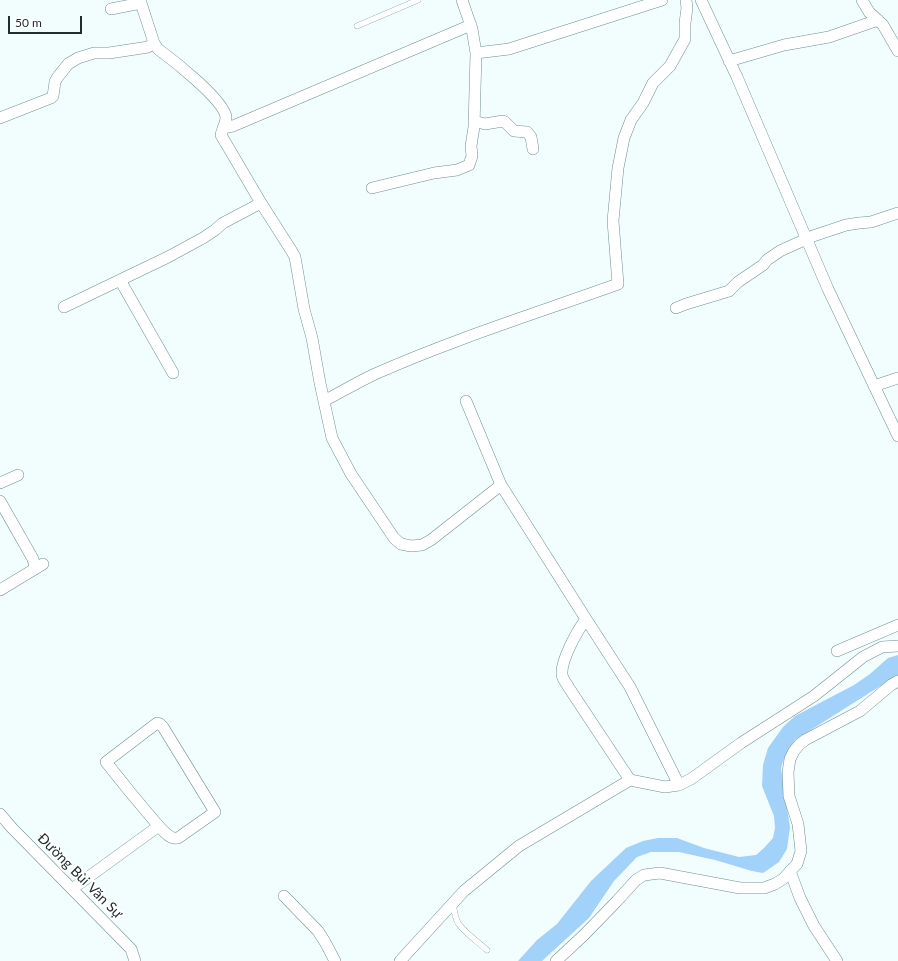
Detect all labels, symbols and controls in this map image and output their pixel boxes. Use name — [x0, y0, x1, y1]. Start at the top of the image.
scale bar — [10, 8, 84, 34]
text: 50 m — [15, 15, 42, 30]
street label: Đường Bùi Văn Sự — [34, 830, 126, 922]

